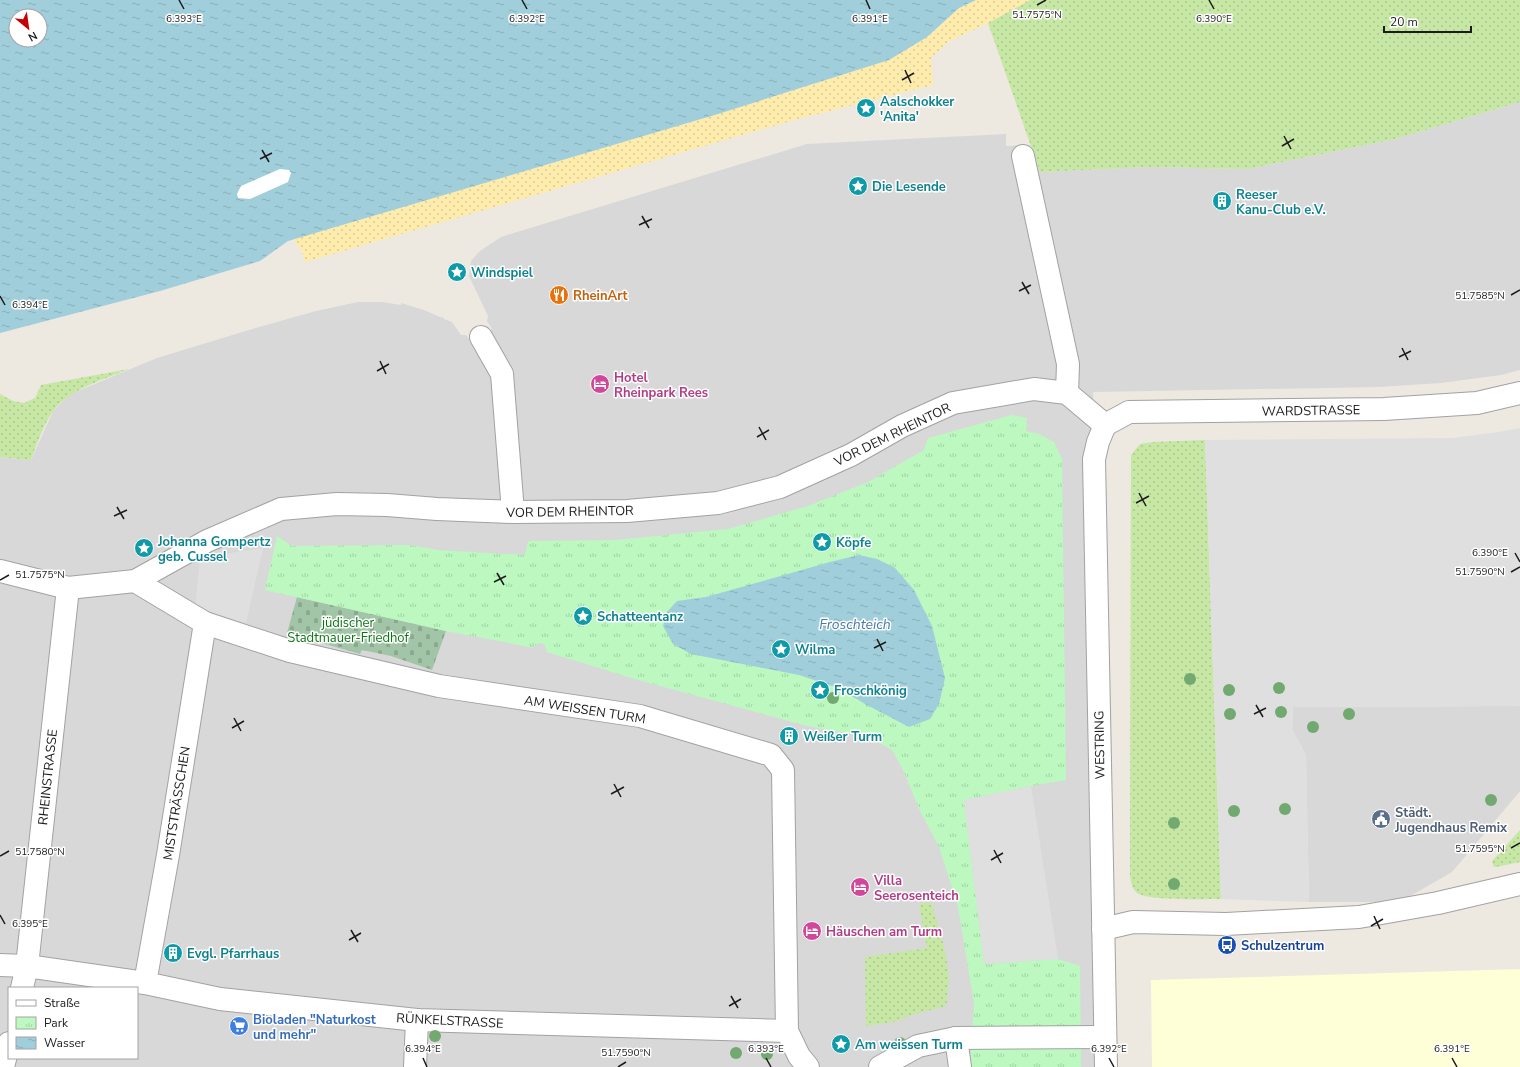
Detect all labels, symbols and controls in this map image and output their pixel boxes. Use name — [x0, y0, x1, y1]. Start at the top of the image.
north arrow — [8, 8, 48, 48]
text: 51.7575°N — [1012, 8, 1062, 22]
scale bar — [1384, 8, 1471, 34]
text: 6.393°E — [166, 12, 202, 26]
text: 6.392°E — [509, 12, 545, 26]
text: 6.391°E — [852, 12, 888, 26]
text: 6.390°E — [1196, 12, 1232, 26]
text: 20 m — [1390, 14, 1418, 30]
text: N — [25, 28, 40, 45]
place label: Aalschokker 'Anita' — [880, 93, 955, 126]
place icon: Aalschokker 'Anita' — [855, 97, 877, 119]
place icon: Die Lesende — [847, 175, 869, 197]
place label: Die Lesende — [872, 178, 946, 196]
place label: Reeser Kanu-Club e.V. — [1236, 186, 1326, 219]
building icon: Reeser Kanu-Club e.V. — [1211, 190, 1233, 212]
place icon: Windspiel — [446, 261, 468, 283]
place label: Windspiel — [471, 264, 534, 282]
restaurant icon: RheinArt — [548, 284, 570, 306]
place label: RheinArt — [573, 287, 629, 305]
text: 51.7585°N — [1455, 289, 1505, 303]
text: 6.394°E — [12, 298, 48, 312]
place label: Hotel Rheinpark Rees — [614, 369, 708, 402]
hotel icon: Hotel Rheinpark Rees — [589, 373, 611, 395]
street label: VOR DEM RHEINTOR — [830, 399, 954, 471]
street label: WARDSTRASSE — [1262, 401, 1360, 421]
street label: VOR DEM RHEINTOR — [505, 502, 634, 522]
place icon: Köpfe — [811, 531, 833, 553]
place label: Johanna Gompertz geb. Cussel — [157, 533, 271, 566]
place label: Köpfe — [836, 534, 871, 552]
place icon: Johanna Gompertz geb. Cussel — [133, 537, 155, 559]
text: 6.390°E — [1472, 546, 1508, 560]
text: 51.7590°N — [1455, 565, 1505, 579]
text: 51.7575°N — [15, 568, 65, 582]
place icon: Schatteentanz — [572, 605, 594, 627]
place label: Schatteentanz — [597, 608, 683, 626]
park label: jüdischer Stadtmauer-Friedhof — [287, 614, 410, 647]
water label: Froschteich — [819, 615, 891, 634]
place icon: Wilma — [770, 638, 792, 660]
place label: Wilma — [795, 641, 835, 659]
place icon: Froschkönig — [809, 679, 831, 701]
place label: Froschkönig — [834, 682, 907, 700]
street label: AM WEISSEN TURM — [523, 691, 647, 728]
street label: WESTRING — [1090, 711, 1110, 779]
building icon: Weißer Turm — [778, 725, 800, 747]
street label: RHEINSTRASSE — [34, 728, 62, 826]
place label: Weißer Turm — [803, 728, 882, 746]
street label: MISTSTRÄSSCHEN — [158, 745, 195, 861]
place label: Städt. Jugendhaus Remix — [1394, 804, 1508, 837]
public building icon: Städt. Jugendhaus Remix — [1370, 808, 1392, 830]
text: 51.7595°N — [1455, 842, 1505, 856]
text: 51.7580°N — [15, 845, 65, 859]
place label: Villa Seerosenteich — [873, 872, 959, 905]
hotel icon: Villa Seerosenteich — [849, 876, 871, 898]
text: 6.395°E — [12, 917, 48, 931]
hotel icon: Häuschen am Turm — [801, 920, 823, 942]
place label: Häuschen am Turm — [826, 923, 942, 941]
bus stop icon: Schulzentrum — [1216, 934, 1238, 956]
place label: Schulzentrum — [1241, 937, 1324, 955]
building icon: Evgl. Pfarrhaus — [162, 942, 184, 964]
place label: Evgl. Pfarrhaus — [187, 945, 279, 963]
legend — [8, 987, 138, 1059]
text: Straße — [44, 995, 80, 1011]
street label: RÜNKELSTRASSE — [396, 1008, 504, 1033]
place label: Bioladen "Naturkost und mehr" — [253, 1011, 377, 1044]
text: Park — [44, 1015, 69, 1031]
supermarket icon: Bioladen "Naturkost und mehr" — [228, 1015, 250, 1037]
place icon: Am weissen Turm — [830, 1033, 852, 1055]
text: Wasser — [44, 1035, 86, 1051]
place label: Am weissen Turm — [855, 1036, 963, 1054]
text: 6.394°E — [405, 1042, 441, 1056]
text: 6.393°E — [748, 1042, 784, 1056]
text: 6.392°E — [1091, 1042, 1127, 1056]
text: 6.391°E — [1434, 1042, 1470, 1056]
text: 51.7590°N — [601, 1046, 651, 1060]

